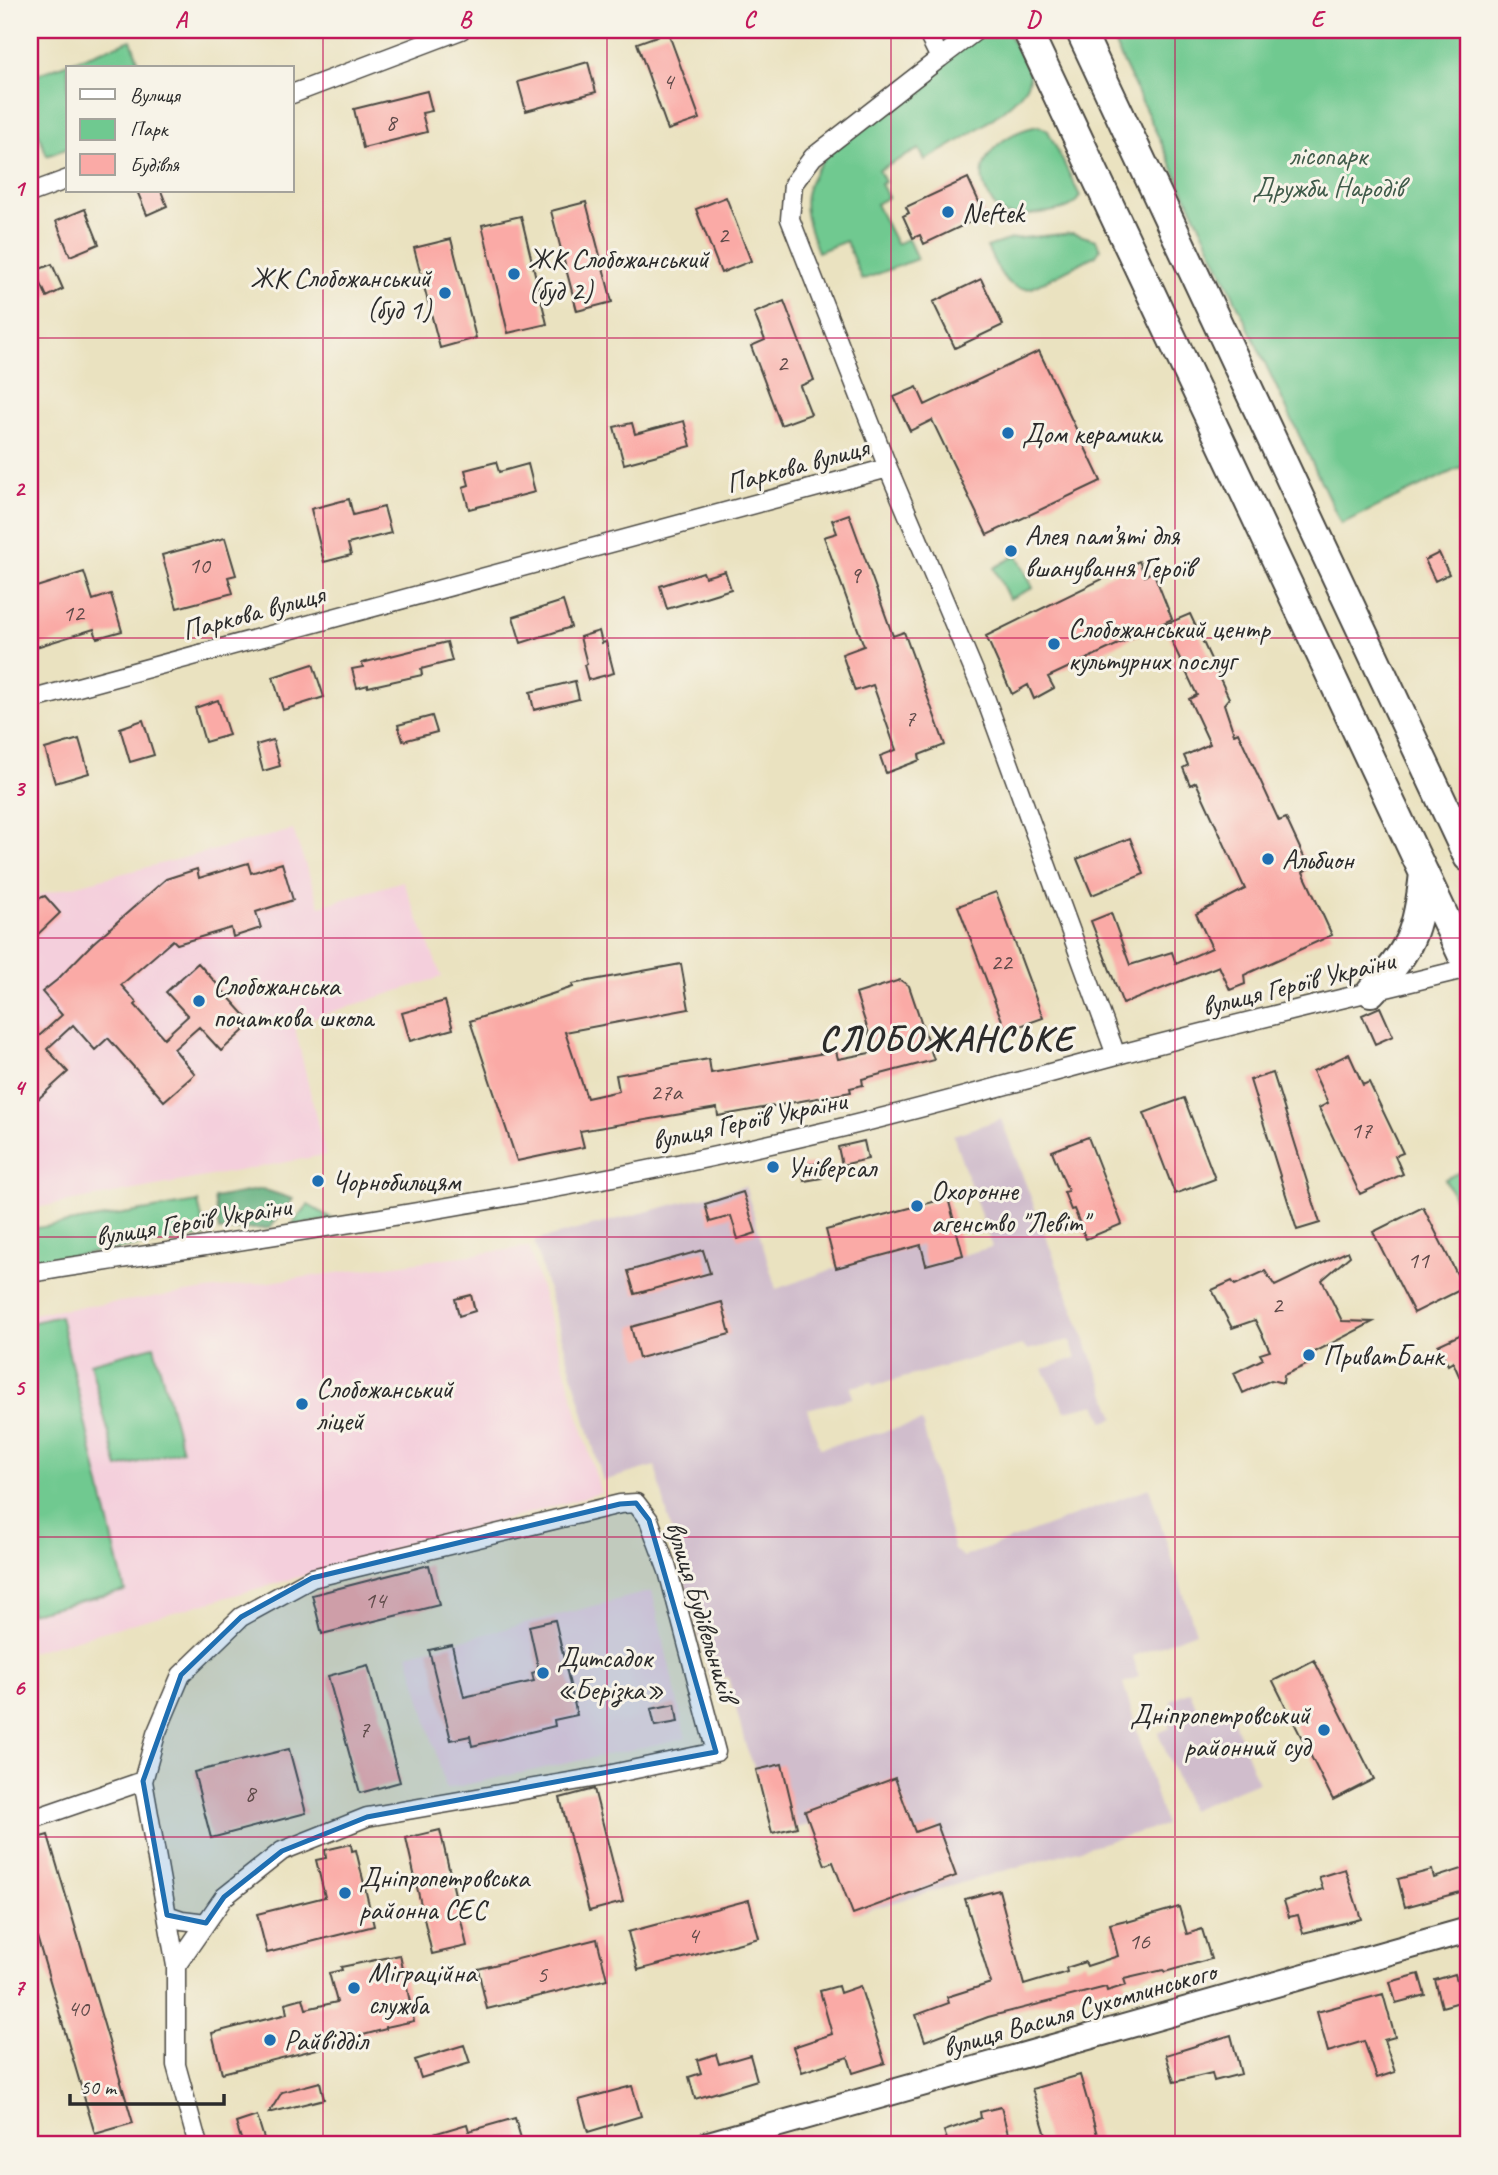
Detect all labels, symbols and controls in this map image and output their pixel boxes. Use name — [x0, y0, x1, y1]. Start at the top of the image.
text: A — [175, 5, 189, 34]
text: B — [459, 5, 473, 34]
text: C — [744, 5, 758, 34]
text: D — [1026, 5, 1042, 34]
text: E — [1311, 5, 1327, 34]
legend — [66, 66, 294, 192]
house number: 4 — [663, 66, 676, 96]
text: Вулиця — [130, 82, 181, 108]
house number: 8 — [386, 107, 399, 137]
text: Парк — [130, 116, 170, 142]
park label: лісопарк Дружби Народів — [1252, 138, 1410, 205]
text: Будівля — [130, 152, 180, 178]
text: 1 — [14, 174, 27, 203]
place label: Neftek — [962, 195, 1027, 230]
marker: Neftek — [940, 204, 956, 220]
house number: 2 — [718, 220, 731, 250]
place label: ЖК Слобожанський (буд 2) — [528, 241, 710, 308]
place label: ЖК Слобожанський (буд 1) — [250, 260, 433, 327]
marker: ЖК Слобожанський (буд 2) — [506, 266, 522, 282]
marker: ЖК Слобожанський (буд 1) — [437, 285, 453, 301]
house number: 2 — [777, 348, 790, 378]
place label: Дом керамики — [1022, 416, 1163, 451]
marker: Дом керамики — [1000, 425, 1016, 441]
street label: Паркова вулиця — [722, 429, 874, 501]
text: 2 — [14, 474, 27, 503]
place label: Алея пам’яті для вшанування Героїв — [1025, 518, 1200, 585]
marker: Алея пам’яті для вшанування Героїв — [1003, 543, 1019, 559]
house number: 10 — [188, 550, 212, 580]
house number: 9 — [850, 560, 863, 590]
street label: Паркова вулиця — [178, 576, 330, 648]
house number: 12 — [62, 598, 86, 628]
place label: Слобожанський центр культурних послуг — [1068, 611, 1271, 678]
marker: Слобожанський центр культурних послуг — [1046, 636, 1062, 652]
house number: 7 — [905, 703, 917, 733]
text: 3 — [14, 774, 27, 803]
place label: Альбион — [1282, 842, 1355, 877]
marker: Альбион — [1260, 851, 1276, 867]
street label: вулиця Героїв України — [1198, 942, 1400, 1024]
house number: 22 — [990, 947, 1014, 977]
place label: Cлобожанська початкова школа — [213, 968, 375, 1035]
marker: Cлобожанська початкова школа — [191, 993, 207, 1009]
district label: СЛОБОЖАНСЬКЕ — [819, 1016, 1077, 1061]
text: 4 — [14, 1073, 27, 1102]
house number: 27а — [650, 1077, 684, 1107]
street label: вулиця Героїв України — [649, 1082, 851, 1158]
house number: 17 — [1350, 1115, 1373, 1145]
place label: Універсал — [787, 1150, 878, 1185]
marker: Універсал — [765, 1159, 781, 1175]
place label: Чорнобильцям — [332, 1164, 462, 1199]
marker: Чорнобильцям — [310, 1173, 326, 1189]
place label: Охоронне агенство "Левіт" — [931, 1173, 1093, 1240]
street label: вулиця Героїв України — [93, 1188, 295, 1254]
marker: Охоронне агенство "Левіт" — [909, 1198, 925, 1214]
house number: 11 — [1407, 1245, 1430, 1275]
house number: 2 — [1272, 1290, 1285, 1320]
place label: ПриватБанк — [1323, 1338, 1446, 1373]
marker: ПриватБанк — [1301, 1347, 1317, 1363]
place label: Слобожанський ліцей — [316, 1371, 454, 1438]
text: 5 — [14, 1373, 26, 1402]
marker: Слобожанський ліцей — [294, 1396, 310, 1412]
street label: вулиця Будівельників — [658, 1517, 748, 1711]
house number: 14 — [364, 1585, 388, 1615]
place label: Дитсадок «Берізка» — [557, 1640, 664, 1708]
marker: Дитсадок «Берізка» — [535, 1665, 551, 1681]
text: 6 — [14, 1673, 27, 1702]
place label: Дніпропетровський районний суд — [1130, 1697, 1313, 1764]
house number: 7 — [359, 1714, 371, 1744]
marker: Дніпропетровський районний суд — [1316, 1722, 1332, 1738]
house number: 8 — [245, 1778, 258, 1808]
place label: Дніпропетровська районна СЕС — [359, 1860, 531, 1927]
marker: Дніпропетровська районна СЕС — [337, 1885, 353, 1901]
house number: 4 — [688, 1920, 701, 1950]
house number: 16 — [1128, 1926, 1151, 1956]
street label: вулиця Василя Сухомлинського — [938, 1952, 1223, 2065]
place label: Міграційна служба — [368, 1955, 478, 2022]
house number: 5 — [537, 1959, 549, 1989]
text: 7 — [14, 1973, 27, 2002]
marker: Міграційна служба — [346, 1980, 362, 1996]
house number: 40 — [67, 1993, 91, 2023]
place label: Райвідділ — [284, 2023, 370, 2058]
marker: Райвідділ — [262, 2032, 278, 2048]
scale bar — [70, 2063, 224, 2107]
text: 50 m — [80, 2074, 118, 2100]

